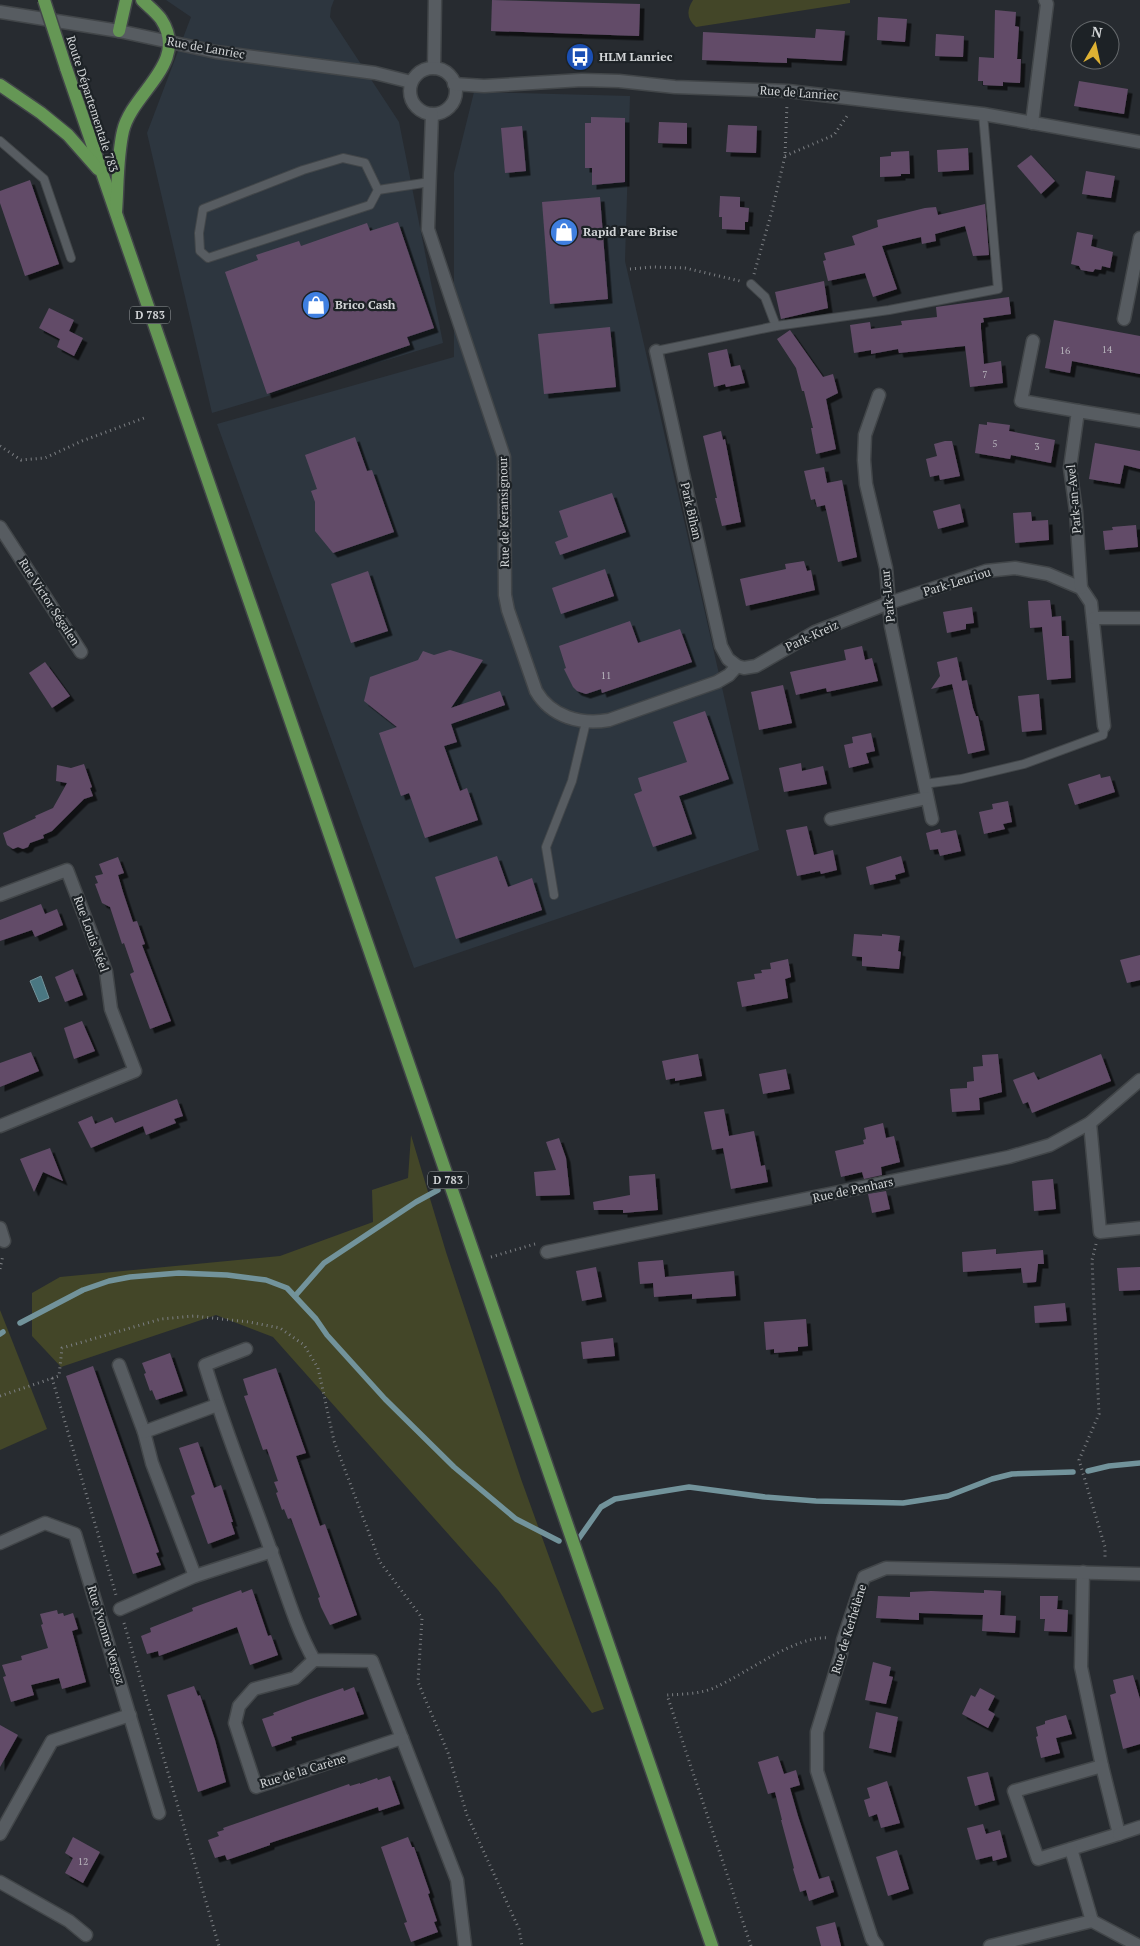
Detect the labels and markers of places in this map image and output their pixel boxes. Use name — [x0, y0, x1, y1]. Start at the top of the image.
bus stop icon: HLM Lanriec — [565, 42, 595, 72]
place label: HLM Lanriec — [599, 49, 673, 64]
shop icon: Rapid Pare Brise — [549, 217, 579, 247]
place label: Rapid Pare Brise — [583, 224, 678, 239]
shop icon: Brico Cash — [301, 290, 331, 320]
place label: Brico Cash — [335, 297, 396, 312]

